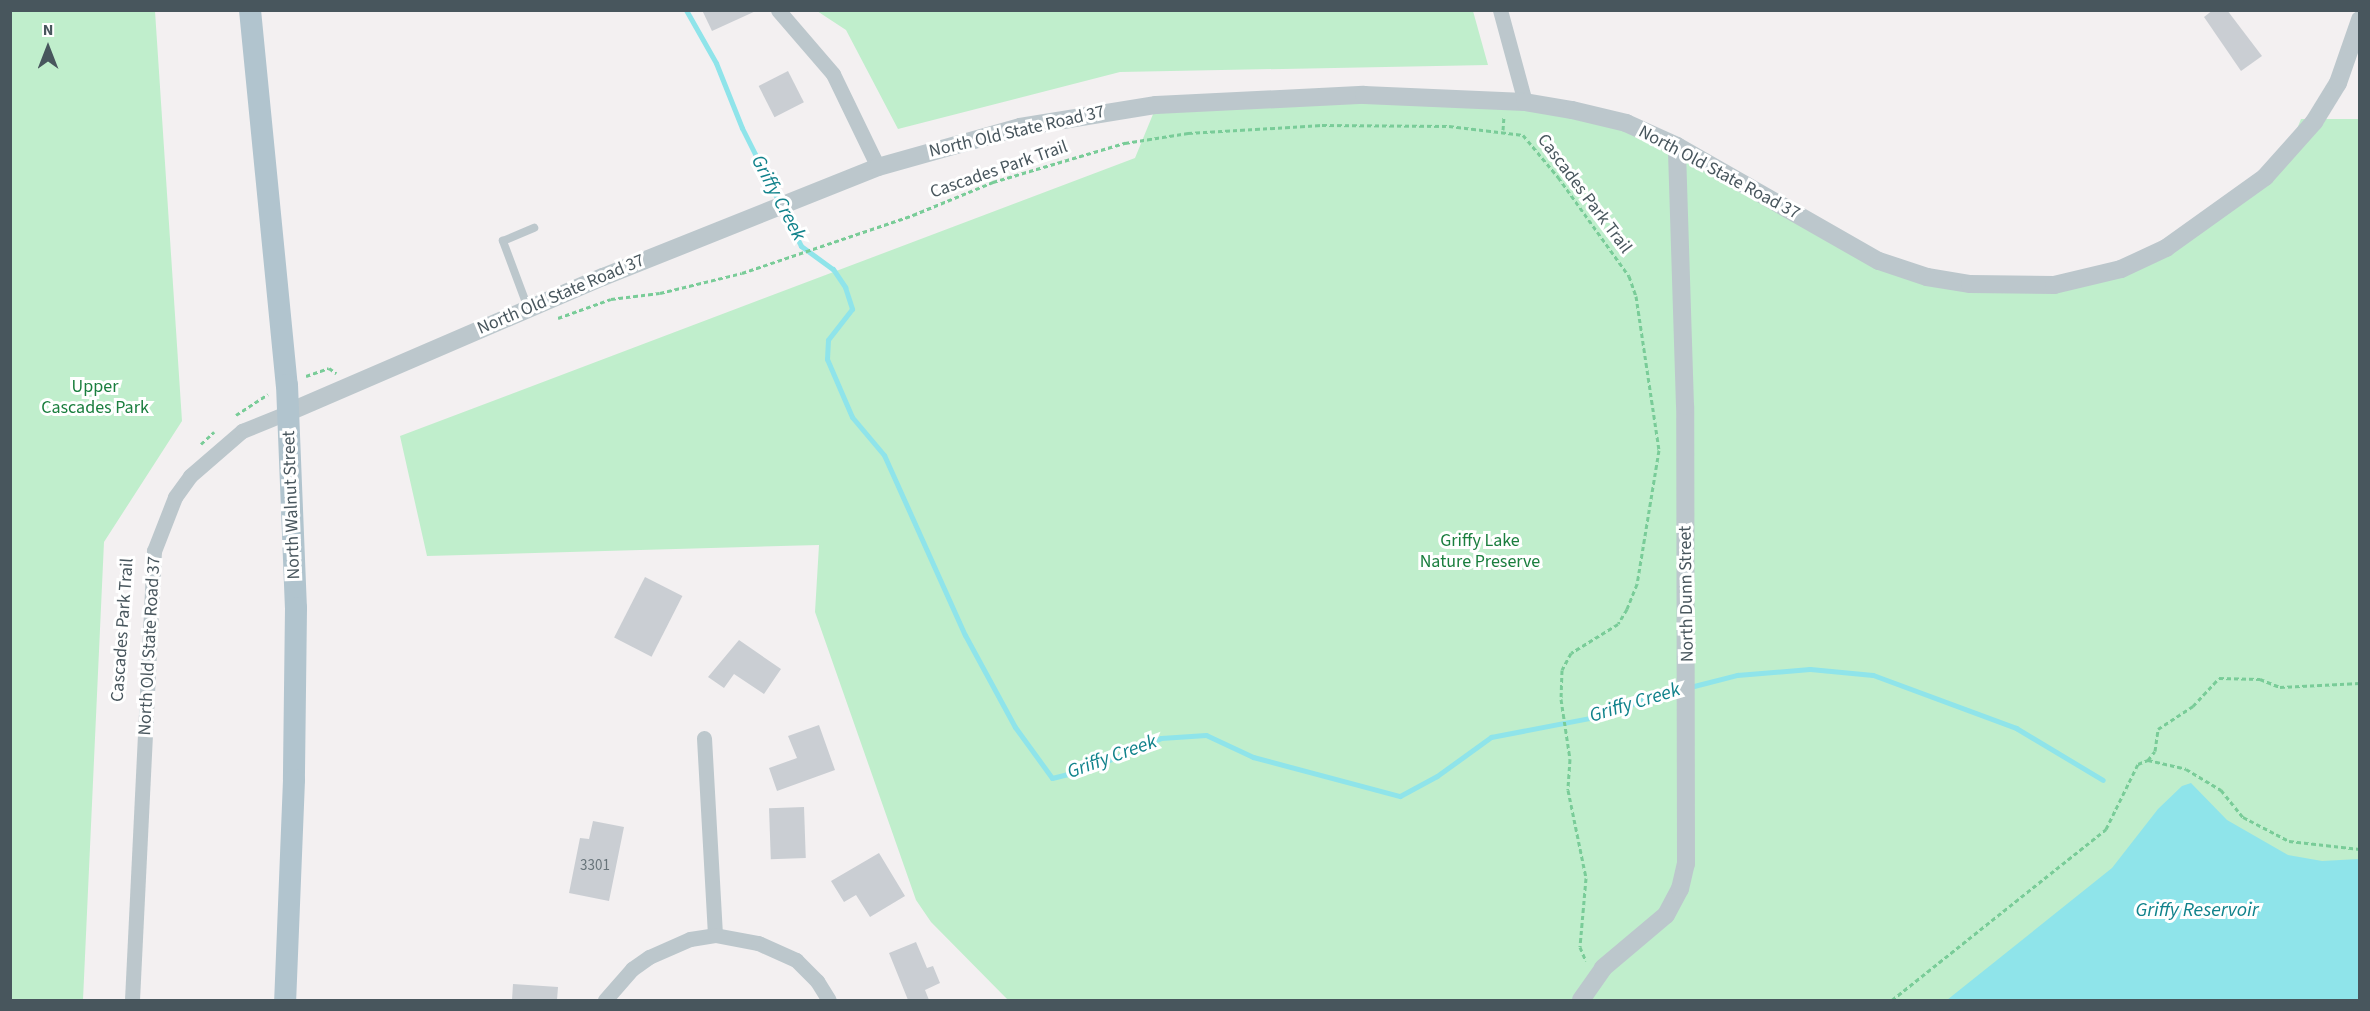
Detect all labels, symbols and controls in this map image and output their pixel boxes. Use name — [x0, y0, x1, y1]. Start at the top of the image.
north arrow — [18, 18, 78, 78]
text: N — [43, 19, 53, 41]
street label: North Old State Road 37 — [927, 101, 1107, 163]
street label: North Old State Road 37 — [1635, 121, 1803, 225]
street label: Cascades Park Trail — [1532, 130, 1636, 258]
street label: Cascades Park Trail — [927, 136, 1071, 204]
water label: Griffy Creek — [745, 151, 811, 245]
street label: North Old State Road 37 — [474, 250, 648, 340]
park label: Upper Cascades Park — [41, 377, 149, 420]
street label: North Walnut Street — [279, 430, 305, 580]
street label: North Dunn Street — [1675, 526, 1699, 662]
park label: Griffy Lake Nature Preserve — [1420, 531, 1540, 574]
street label: North Old State Road 37 — [135, 556, 165, 736]
street label: Cascades Park Trail — [107, 557, 139, 703]
water label: Griffy Creek — [1587, 678, 1683, 728]
water label: Griffy Creek — [1064, 730, 1160, 784]
house number: 3301 — [580, 857, 610, 875]
water label: Griffy Reservoir — [2135, 898, 2259, 922]

